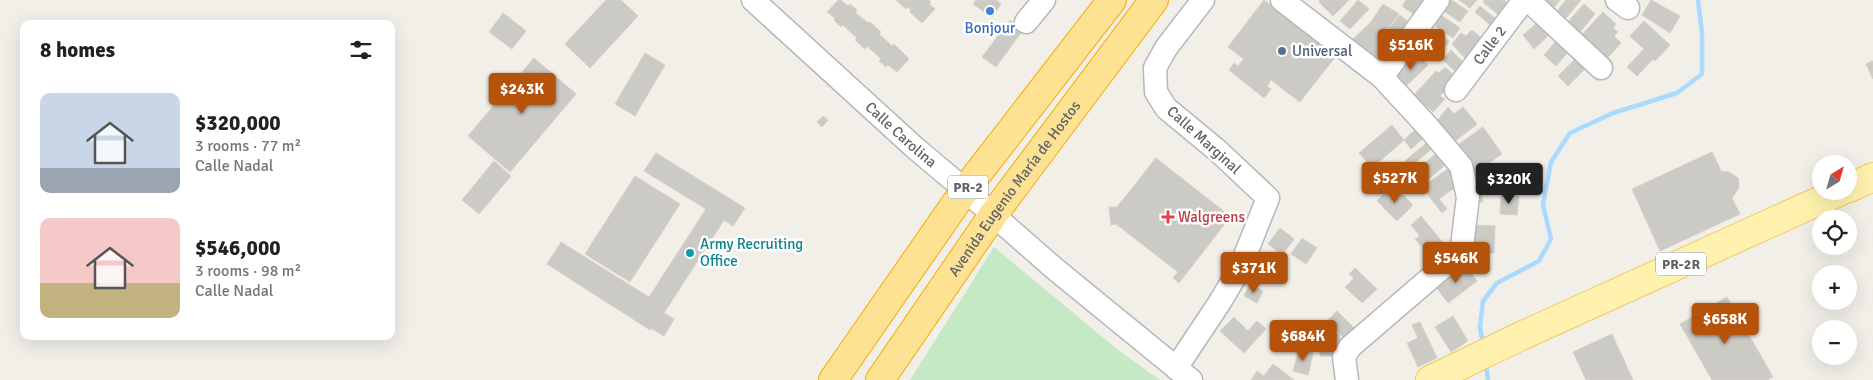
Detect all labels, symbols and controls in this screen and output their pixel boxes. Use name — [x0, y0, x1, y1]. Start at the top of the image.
marker: Bonjour — [984, 5, 996, 17]
place label: Bonjour — [965, 19, 1016, 37]
street label: Calle 2 — [1469, 22, 1510, 68]
pin: $516K — [1376, 28, 1446, 71]
text: $516K — [1389, 35, 1433, 55]
icon: filters — [347, 36, 375, 64]
text: 8 homes — [40, 37, 115, 63]
place label: Universal — [1292, 42, 1352, 60]
marker: Universal — [1276, 45, 1288, 57]
pin: $243K — [487, 72, 557, 115]
text: $243K — [500, 79, 544, 99]
street label: Avenida Eugenio María de Hostos — [945, 97, 1085, 280]
street label: Calle Carolina — [861, 98, 940, 171]
street label: Calle Marginal — [1163, 102, 1245, 178]
text: $320,000 — [195, 110, 281, 136]
icon: home — [80, 113, 140, 173]
text: 3 rooms · 77 m² — [195, 136, 301, 156]
north arrow — [1812, 155, 1858, 200]
map controls — [1812, 155, 1857, 365]
text: Calle Nadal — [195, 156, 273, 176]
pin: $527K — [1360, 162, 1430, 204]
pin: $320K — [1474, 162, 1544, 205]
text: $527K — [1373, 168, 1417, 188]
text: $320K — [1487, 169, 1531, 189]
road number: PR-2 — [948, 176, 988, 198]
place label: Walgreens — [1178, 208, 1245, 226]
button: locate — [1812, 210, 1857, 255]
marker: Walgreens — [1162, 211, 1174, 223]
text: $546,000 — [195, 235, 281, 261]
place label: Army Recruiting Office — [700, 235, 803, 270]
icon: home — [80, 238, 140, 298]
pin: $546K — [1421, 242, 1491, 284]
marker: Army Recruiting Office — [684, 247, 696, 259]
text: $546K — [1434, 248, 1478, 268]
pin: $371K — [1219, 252, 1289, 294]
road number: PR-2R — [1656, 252, 1706, 276]
text: $371K — [1232, 258, 1276, 278]
text: 3 rooms · 98 m² — [195, 261, 301, 281]
button: + — [1812, 265, 1857, 310]
text: Calle Nadal — [195, 281, 273, 301]
pin: $658K — [1690, 302, 1760, 345]
text: $658K — [1703, 309, 1747, 329]
pin: $684K — [1268, 320, 1338, 362]
button: − — [1812, 320, 1857, 365]
text: $684K — [1281, 326, 1325, 346]

